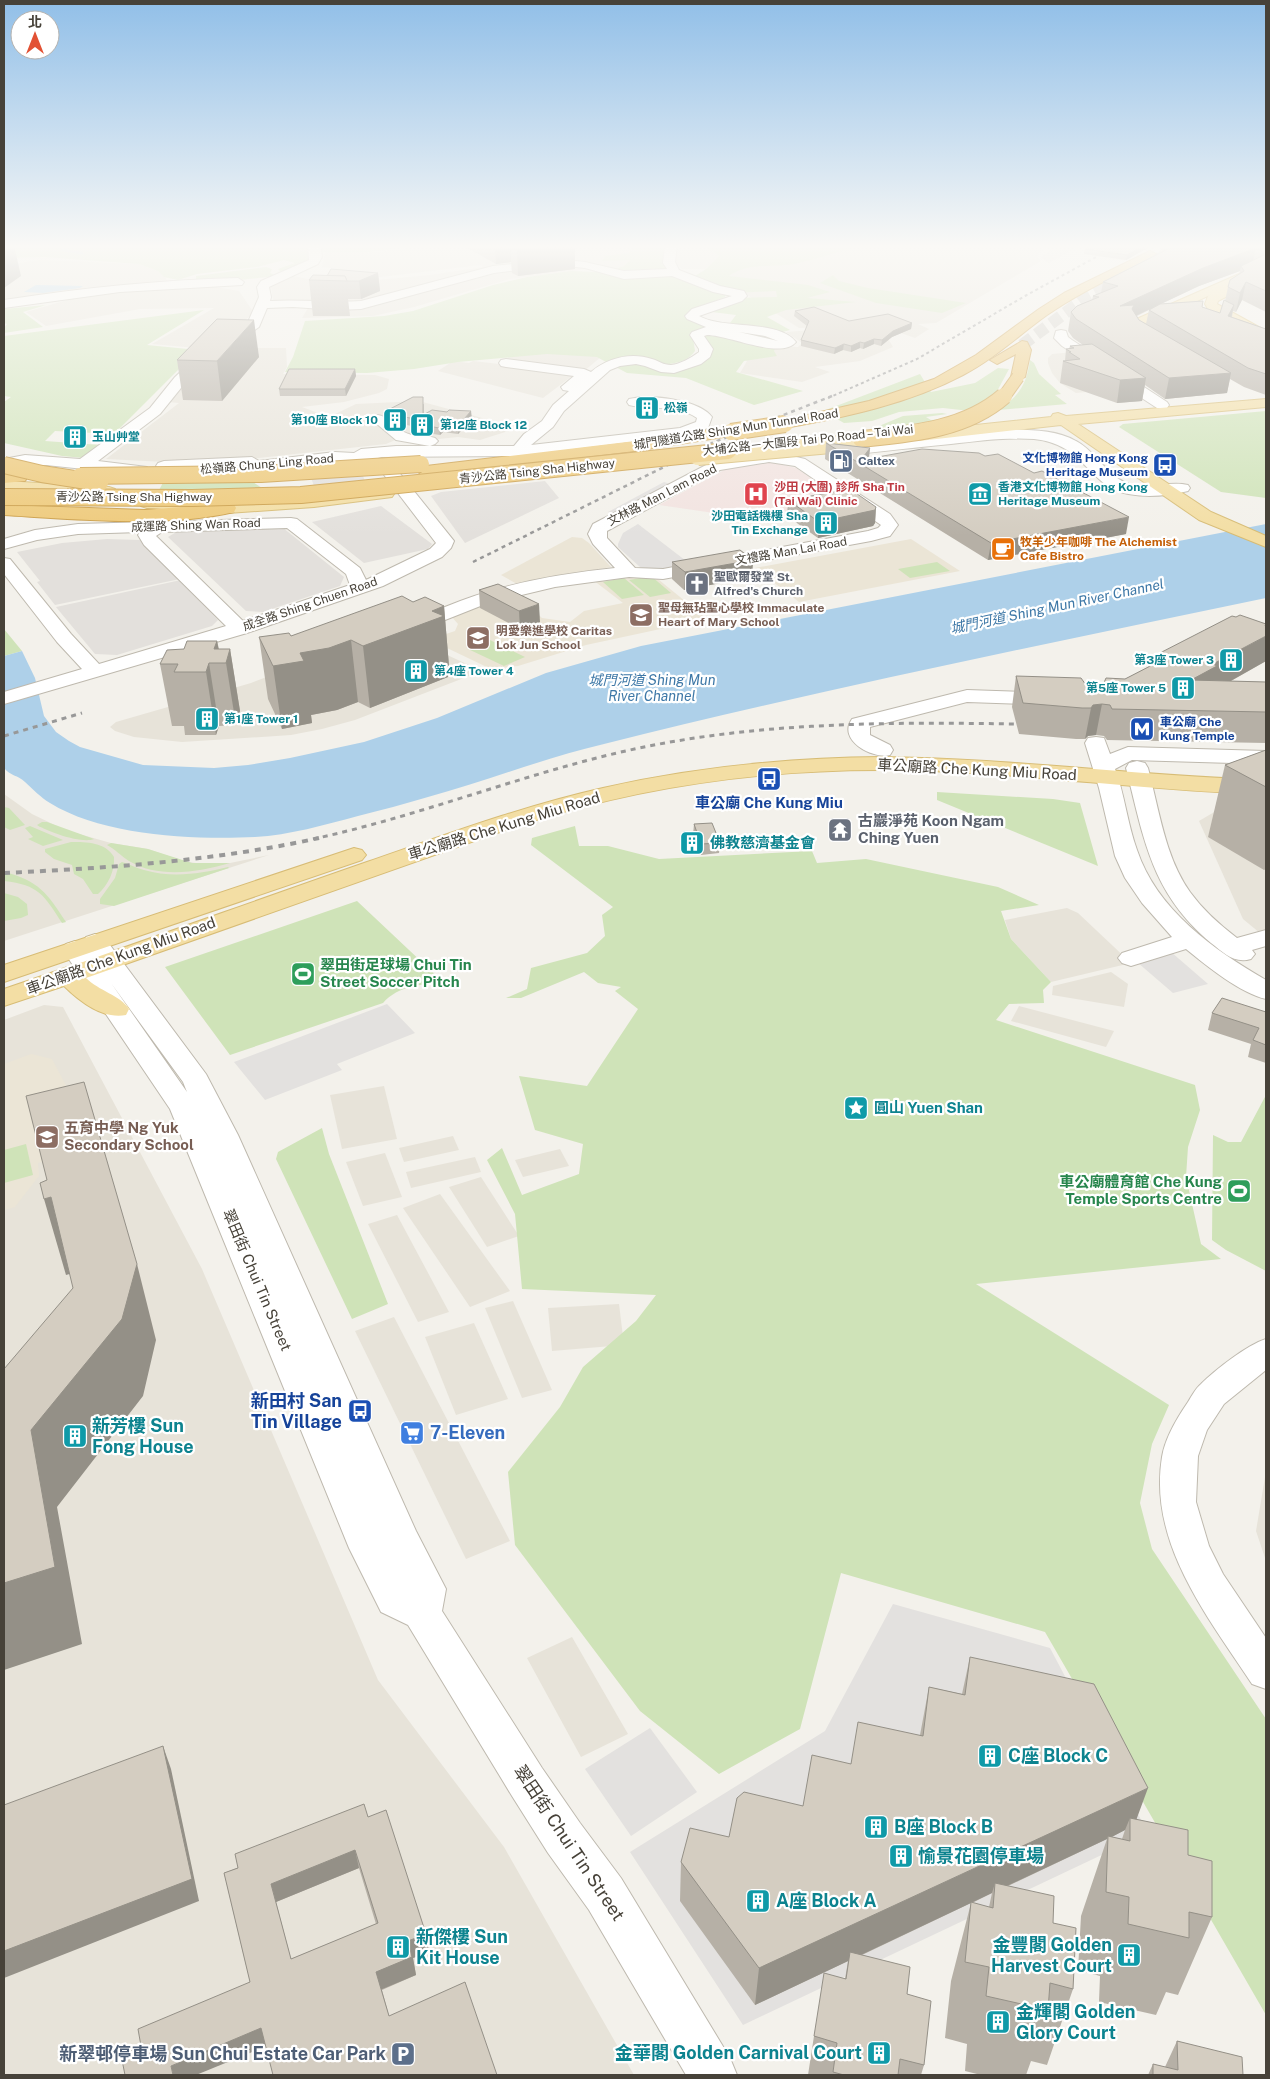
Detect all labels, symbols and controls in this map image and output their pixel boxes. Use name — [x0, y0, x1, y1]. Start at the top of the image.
north arrow — [10, 10, 60, 60]
text: 北 — [28, 14, 42, 30]
building icon: 松嶺 — [634, 395, 660, 421]
place label: 松嶺 — [664, 401, 688, 415]
street label: 城門隧道公路 Shing Mun Tunnel Road — [633, 406, 839, 452]
building icon: 第10座 Block 10 — [382, 407, 408, 433]
building icon: 第12座 Block 12 — [409, 412, 435, 438]
place label: 第10座 Block 10 — [291, 413, 378, 427]
place label: 第12座 Block 12 — [440, 418, 527, 432]
street label: 大埔公路－大圍段 Tai Po Road – Tai Wai — [702, 422, 914, 458]
building icon: 玉山艸堂 — [62, 424, 88, 450]
place label: 玉山艸堂 — [92, 430, 140, 444]
fuel station icon: Caltex — [828, 448, 854, 474]
street label: 松嶺路 Chung Ling Road — [200, 451, 334, 477]
place label: 文化博物館 Hong Kong Heritage Museum — [1022, 451, 1148, 479]
bus stop icon: 文化博物館 Hong Kong Heritage Museum — [1152, 452, 1178, 478]
place label: Caltex — [858, 454, 895, 468]
street label: 青沙公路 Tsing Sha Highway — [458, 456, 616, 486]
street label: 文林路 Man Lam Road — [605, 461, 719, 529]
place label: 沙田 (大圍) 診所 Sha Tin (Tai Wai) Clinic — [774, 480, 905, 508]
place label: 香港文化博物館 Hong Kong Heritage Museum — [998, 480, 1148, 508]
hospital icon: 沙田 (大圍) 診所 Sha Tin (Tai Wai) Clinic — [743, 481, 769, 507]
museum icon: 香港文化博物館 Hong Kong Heritage Museum — [967, 481, 993, 507]
street label: 青沙公路 Tsing Sha Highway — [56, 490, 213, 504]
place label: 沙田電話機樓 Sha Tin Exchange — [711, 509, 808, 537]
building icon: 沙田電話機樓 Sha Tin Exchange — [813, 510, 839, 536]
street label: 成運路 Shing Wan Road — [131, 516, 261, 534]
street label: 文禮路 Man Lai Road — [734, 534, 848, 568]
place label: 牧羊少年咖啡 The Alchemist Cafe Bistro — [1020, 535, 1177, 563]
cafe icon: 牧羊少年咖啡 The Alchemist Cafe Bistro — [990, 536, 1016, 562]
place label: 聖歐爾發堂 St. Alfred's Church — [714, 570, 803, 598]
church icon: 聖歐爾發堂 St. Alfred's Church — [684, 571, 710, 597]
street label: 成全路 Shing Chuen Road — [241, 574, 379, 634]
water label: 城門河道 Shing Mun River Channel — [949, 576, 1165, 636]
place label: 聖母無玷聖心學校 Immaculate Heart of Mary School — [658, 601, 825, 629]
school or university icon: 聖母無玷聖心學校 Immaculate Heart of Mary School — [628, 602, 654, 628]
place label: 明愛樂進學校 Caritas Lok Jun School — [496, 624, 612, 652]
school or university icon: 明愛樂進學校 Caritas Lok Jun School — [465, 625, 491, 651]
building icon: 第3座 Tower 3 — [1218, 647, 1244, 673]
place label: 第3座 Tower 3 — [1134, 653, 1214, 667]
building icon: 第4座 Tower 4 — [403, 658, 429, 684]
place label: 第4座 Tower 4 — [434, 664, 514, 678]
water label: 城門河道 Shing Mun River Channel — [588, 672, 716, 704]
building icon: 第5座 Tower 5 — [1170, 675, 1196, 701]
place label: 第5座 Tower 5 — [1086, 681, 1166, 695]
building icon: 第1座 Tower 1 — [194, 706, 220, 732]
place label: 第1座 Tower 1 — [224, 712, 298, 726]
place label: 車公廟 Che Kung Temple — [1160, 715, 1235, 743]
metro station icon: 車公廟 Che Kung Temple — [1129, 716, 1155, 742]
street label: 車公廟路 Che Kung Miu Road — [877, 756, 1077, 783]
bus stop icon: 車公廟 Che Kung Miu — [756, 766, 782, 792]
street label: 車公廟路 Che Kung Miu Road — [406, 788, 602, 863]
place label: 車公廟 Che Kung Miu — [695, 794, 843, 811]
place label: 古巖淨苑 Koon Ngam Ching Yuen — [858, 812, 1004, 846]
temple icon: 古巖淨苑 Koon Ngam Ching Yuen — [827, 817, 853, 843]
building icon: 佛教慈濟基金會 — [679, 830, 705, 856]
place label: 佛教慈濟基金會 — [710, 834, 815, 851]
street label: 車公廟路 Che Kung Miu Road — [24, 913, 218, 998]
place label: 翠田街足球場 Chui Tin Street Soccer Pitch — [320, 956, 472, 990]
sports icon: 翠田街足球場 Chui Tin Street Soccer Pitch — [290, 961, 316, 987]
place icon: 圓山 Yuen Shan — [843, 1095, 869, 1121]
place label: 圓山 Yuen Shan — [874, 1099, 983, 1116]
place label: 五育中學 Ng Yuk Secondary School — [64, 1119, 194, 1153]
school or university icon: 五育中學 Ng Yuk Secondary School — [34, 1124, 60, 1150]
place label: 車公廟體育館 Che Kung Temple Sports Centre — [1059, 1173, 1223, 1207]
sports icon: 車公廟體育館 Che Kung Temple Sports Centre — [1226, 1178, 1252, 1204]
street label: 翠田街 Chui Tin Street — [220, 1206, 295, 1354]
place label: 新田村 San Tin Village — [251, 1390, 342, 1432]
bus stop icon: 新田村 San Tin Village — [347, 1398, 373, 1424]
place label: 新芳樓 Sun Fong House — [92, 1415, 194, 1457]
supermarket icon: 7-Eleven — [399, 1420, 425, 1446]
place label: 7-Eleven — [430, 1422, 505, 1443]
building icon: 新芳樓 Sun Fong House — [62, 1423, 88, 1449]
building icon: C座 Block C — [977, 1743, 1003, 1769]
place label: C座 Block C — [1008, 1745, 1108, 1766]
street label: 翠田街 Chui Tin Street — [510, 1761, 629, 1925]
building icon: B座 Block B — [863, 1814, 889, 1840]
place label: B座 Block B — [894, 1816, 993, 1837]
building icon: 愉景花園停車場 — [888, 1843, 914, 1869]
place label: 愉景花園停車場 — [918, 1845, 1044, 1866]
building icon: A座 Block A — [745, 1888, 771, 1914]
place label: A座 Block A — [776, 1890, 877, 1911]
place label: 新傑樓 Sun Kit House — [416, 1926, 508, 1968]
building icon: 新傑樓 Sun Kit House — [385, 1934, 411, 1960]
place label: 金豐閣 Golden Harvest Court — [991, 1934, 1112, 1976]
building icon: 金豐閣 Golden Harvest Court — [1116, 1942, 1142, 1968]
place label: 金輝閣 Golden Glory Court — [1016, 2001, 1135, 2043]
building icon: 金輝閣 Golden Glory Court — [985, 2009, 1011, 2035]
building icon: 金華閣 Golden Carnival Court — [866, 2040, 892, 2066]
parking icon: 新翠邨停車場 Sun Chui Estate Car Park — [390, 2041, 416, 2067]
place label: 金華閣 Golden Carnival Court — [615, 2042, 862, 2063]
place label: 新翠邨停車場 Sun Chui Estate Car Park — [59, 2043, 387, 2064]

